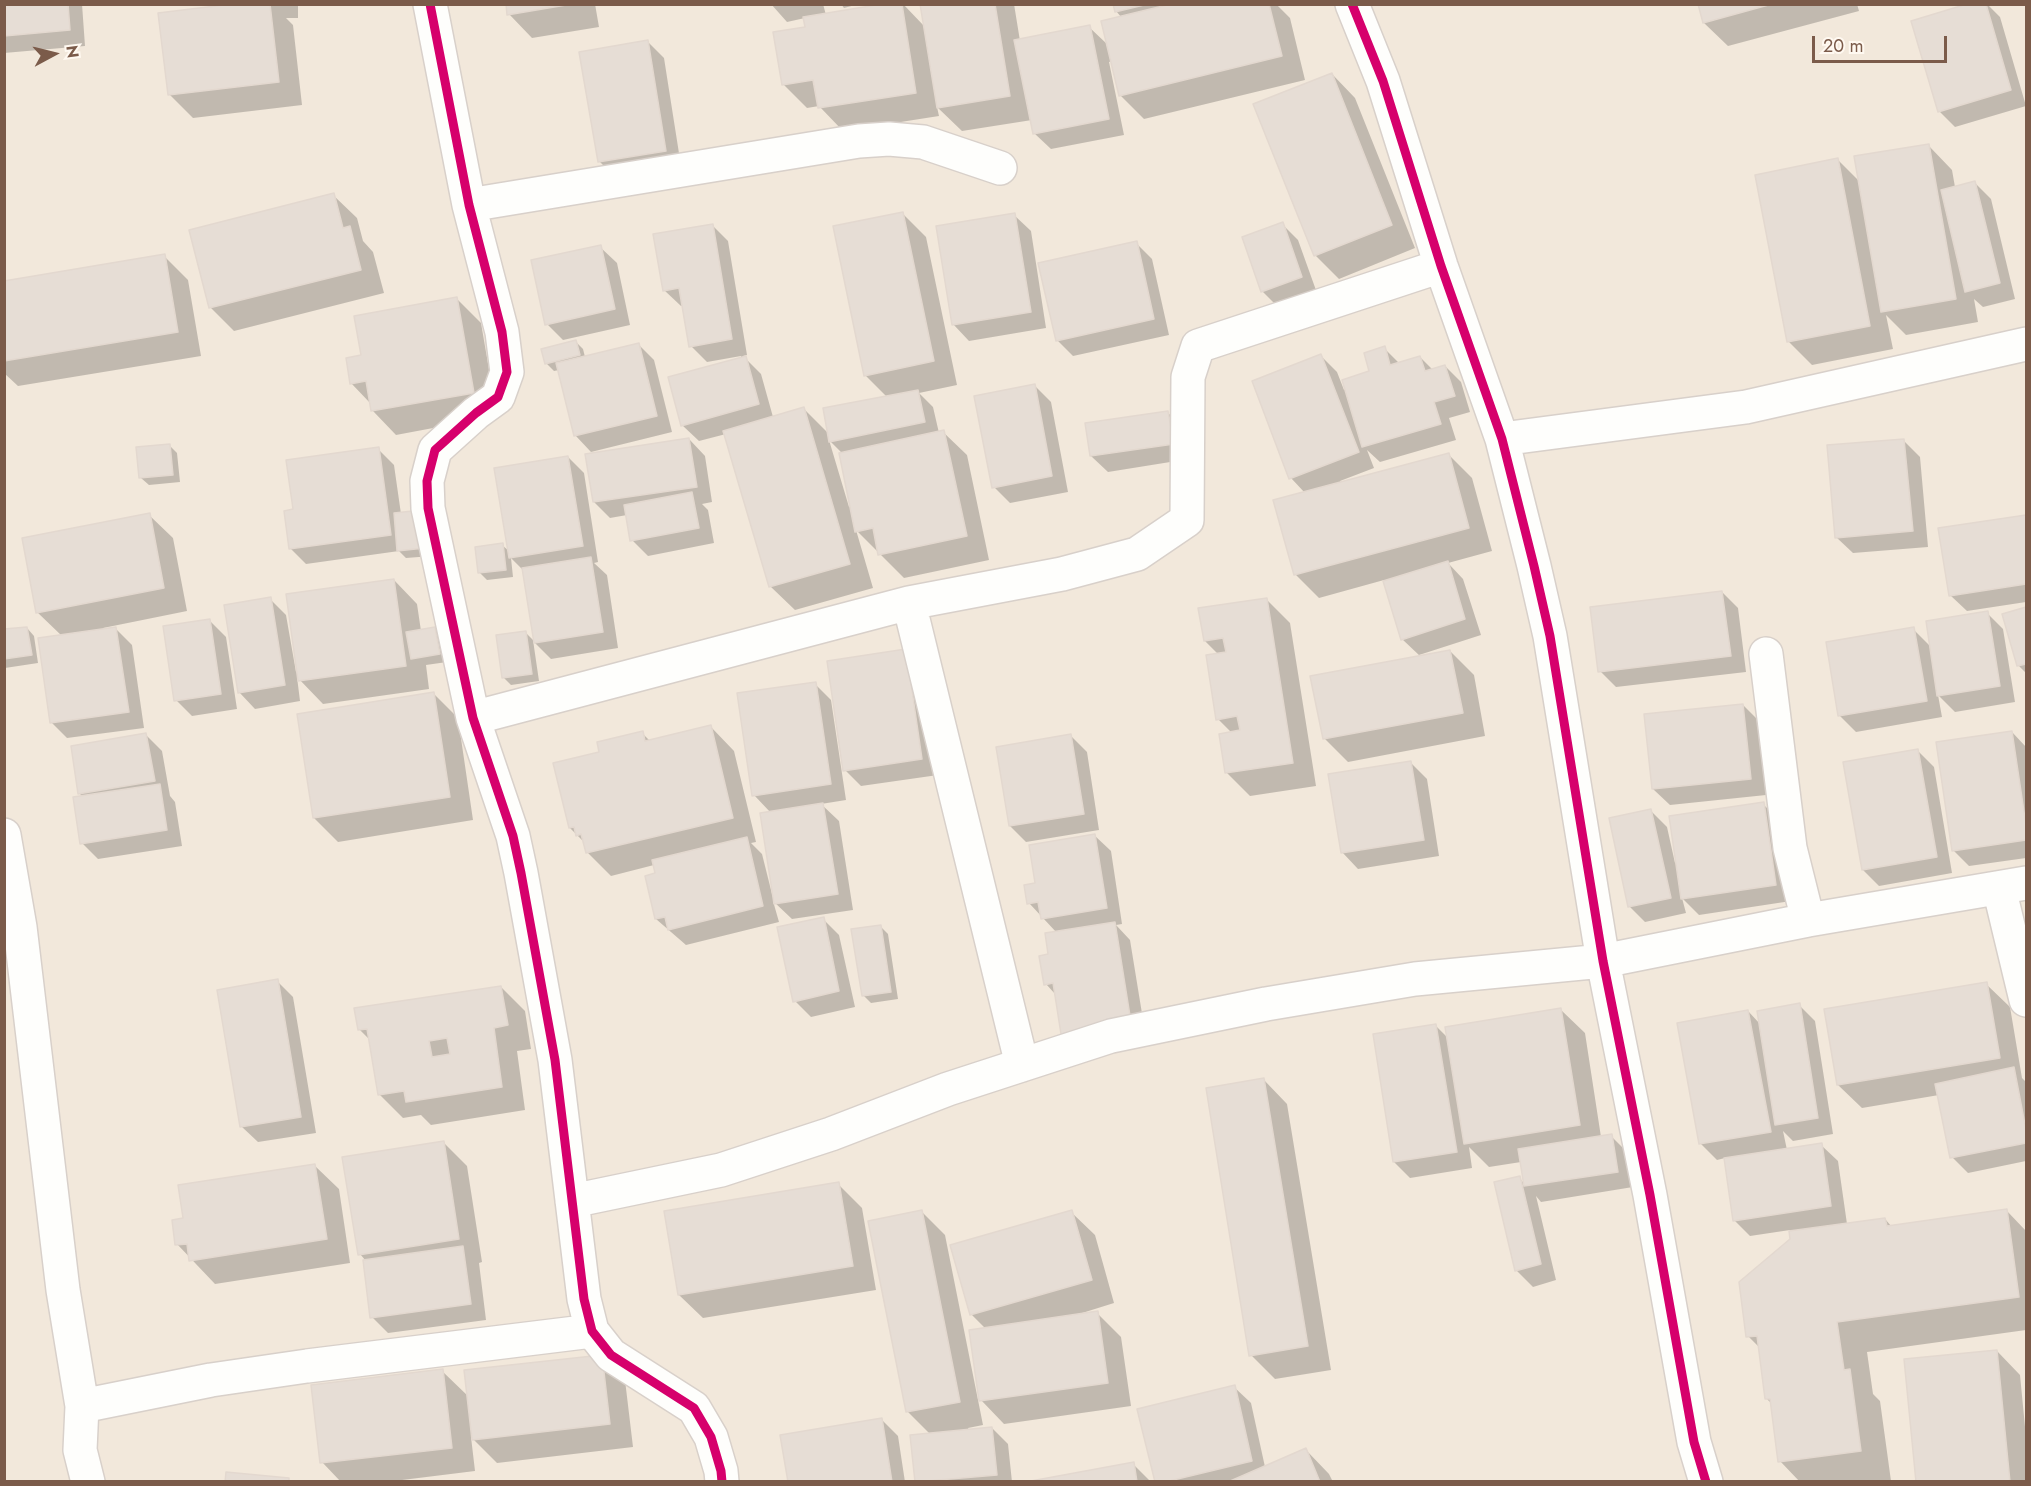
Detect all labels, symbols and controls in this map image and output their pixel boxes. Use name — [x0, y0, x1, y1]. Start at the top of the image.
north arrow — [24, 24, 84, 84]
scale bar — [1815, 24, 1950, 62]
text: 20 m — [1823, 33, 1863, 59]
text: N — [60, 44, 85, 59]

